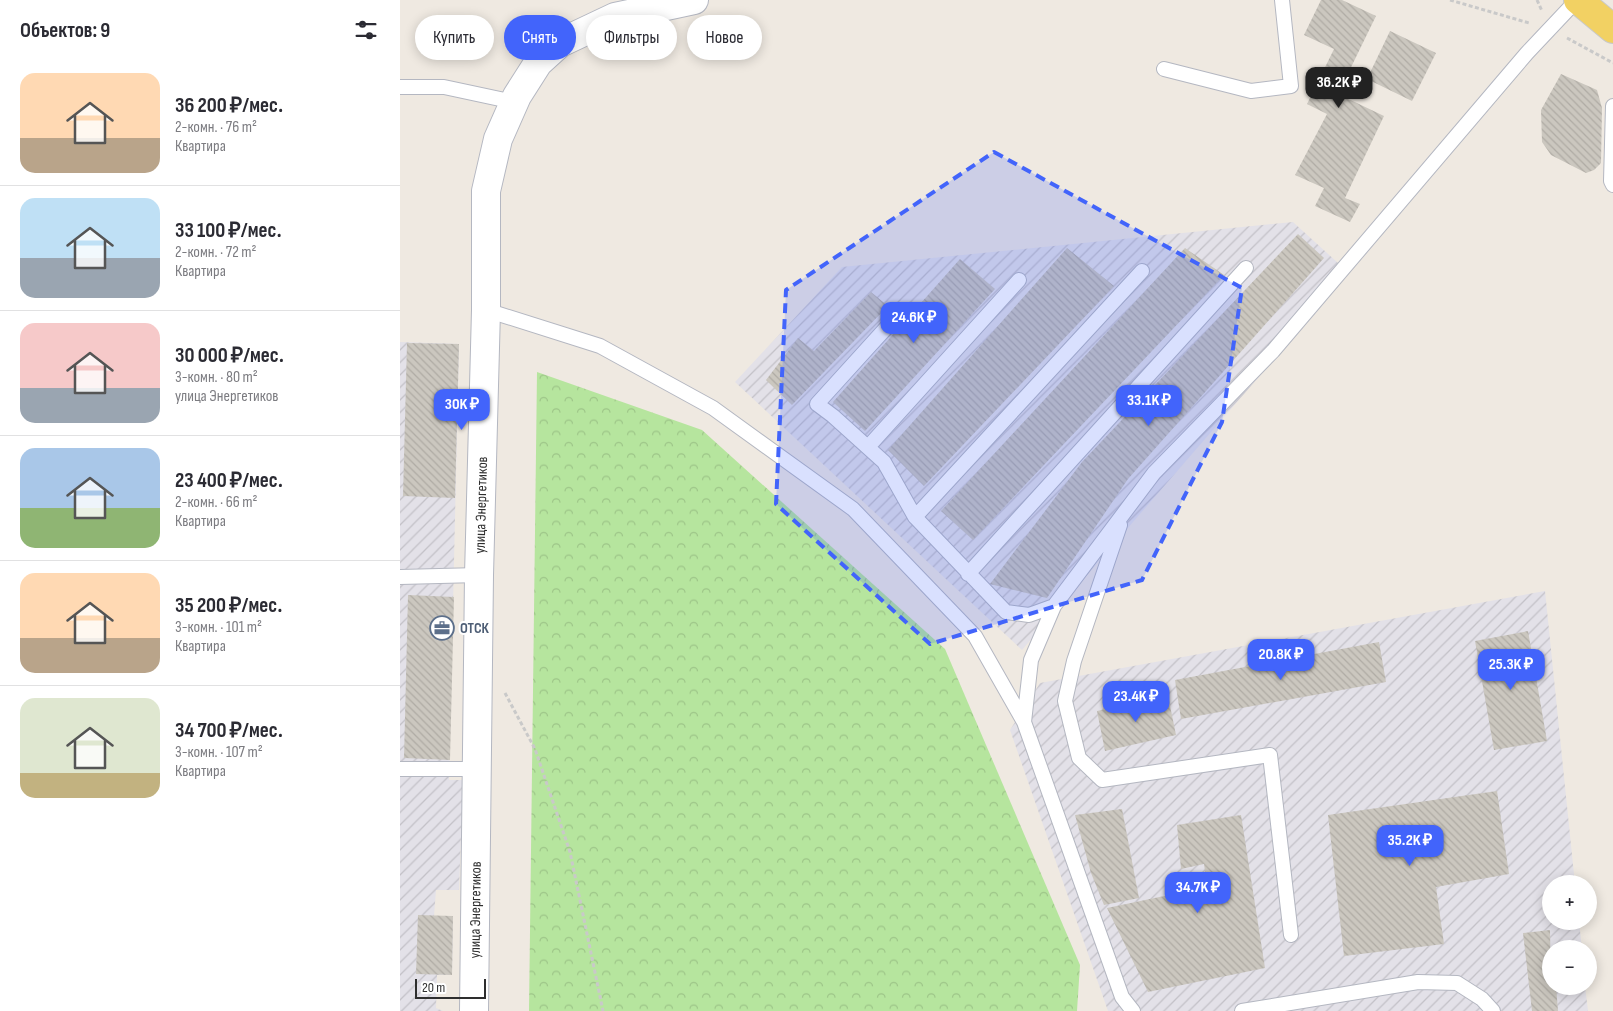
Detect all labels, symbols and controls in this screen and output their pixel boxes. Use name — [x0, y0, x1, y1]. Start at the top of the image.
chip: Купить — [415, 15, 494, 60]
chip: Снять — [504, 15, 576, 60]
chip: Фильтры — [586, 15, 677, 60]
chip: Новое — [687, 15, 762, 60]
icon: filters — [352, 16, 380, 44]
text: Объектов: 9 — [20, 18, 110, 43]
pin: 36.2K ₽ — [1293, 66, 1385, 109]
text: 36.2K ₽ — [1316, 73, 1362, 92]
icon: home — [60, 93, 120, 153]
text: 36 200 ₽/мес. — [175, 93, 283, 118]
text: 2-комн. · 76 m² — [175, 118, 257, 137]
text: Квартира — [175, 137, 226, 156]
icon: home — [60, 218, 120, 278]
text: 33 100 ₽/мес. — [175, 218, 282, 243]
text: 2-комн. · 72 m² — [175, 243, 257, 262]
text: Квартира — [175, 262, 226, 281]
pin: 24.6K ₽ — [868, 302, 960, 344]
text: 24.6K ₽ — [892, 308, 936, 327]
icon: home — [60, 343, 120, 403]
text: 30 000 ₽/мес. — [175, 343, 284, 368]
text: 3-комн. · 80 m² — [175, 368, 258, 387]
pin: 33.1K ₽ — [1103, 384, 1195, 427]
text: улица Энергетиков — [175, 387, 278, 406]
pin: 30K ₽ — [427, 388, 497, 431]
text: 33.1K ₽ — [1127, 391, 1171, 410]
text: 30K ₽ — [445, 395, 479, 414]
street label: улица Энергетиков — [470, 456, 492, 554]
icon: home — [60, 468, 120, 528]
text: 23 400 ₽/мес. — [175, 468, 283, 493]
text: 2-комн. · 66 m² — [175, 493, 258, 512]
text: Квартира — [175, 512, 226, 531]
icon: home — [60, 593, 120, 653]
text: 35 200 ₽/мес. — [175, 593, 282, 618]
office icon: ОТСК — [429, 615, 455, 641]
text: 3-комн. · 101 m² — [175, 618, 262, 637]
place label: ОТСК — [460, 619, 490, 638]
text: Квартира — [175, 637, 226, 656]
pin: 20.8K ₽ — [1235, 638, 1327, 681]
text: 20.8K ₽ — [1258, 645, 1304, 664]
pin: 25.3K ₽ — [1465, 648, 1557, 691]
text: 25.3K ₽ — [1489, 655, 1533, 674]
pin: 23.4K ₽ — [1090, 680, 1182, 723]
text: 23.4K ₽ — [1113, 687, 1159, 706]
icon: home — [60, 718, 120, 778]
text: 34 700 ₽/мес. — [175, 718, 283, 743]
text: 3-комн. · 107 m² — [175, 743, 263, 762]
text: Квартира — [175, 762, 226, 781]
pin: 35.2K ₽ — [1364, 824, 1456, 867]
text: 35.2K ₽ — [1388, 831, 1432, 850]
street label: улица Энергетиков — [465, 861, 485, 959]
pin: 34.7K ₽ — [1152, 872, 1244, 914]
map controls — [1542, 875, 1597, 995]
button: + — [1542, 875, 1597, 930]
text: 34.7K ₽ — [1176, 878, 1220, 897]
button: − — [1542, 940, 1597, 995]
scale bar — [415, 976, 486, 999]
text: 20 m — [422, 979, 445, 996]

